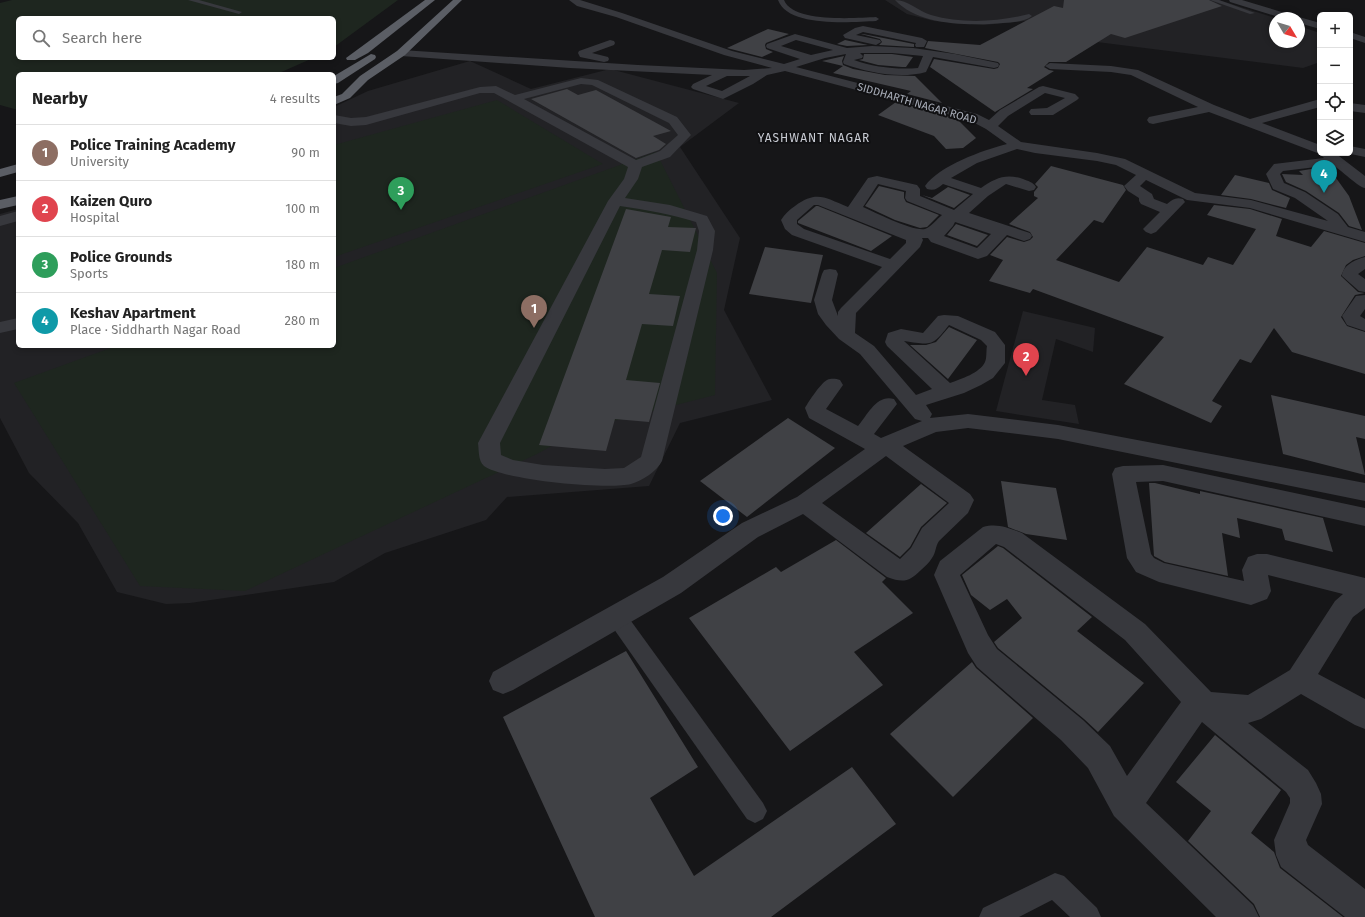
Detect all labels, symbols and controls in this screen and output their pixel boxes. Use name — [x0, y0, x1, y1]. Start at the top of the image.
north arrow — [1269, 12, 1305, 48]
map controls — [1317, 12, 1353, 156]
button: + — [1317, 12, 1353, 48]
search box — [16, 16, 336, 60]
icon: search — [30, 27, 52, 49]
text: Search here — [62, 29, 142, 47]
button: − — [1317, 48, 1353, 84]
street label: SIDDHARTH NAGAR ROAD — [856, 80, 978, 127]
button: locate — [1317, 84, 1353, 120]
text: Nearby — [32, 88, 87, 109]
text: 4 results — [270, 91, 320, 106]
button: layers — [1317, 120, 1353, 156]
district label: YASHWANT NAGAR — [758, 131, 870, 145]
text: Police Training Academy — [70, 136, 235, 154]
text: 1 — [42, 145, 48, 160]
text: 90 m — [291, 145, 320, 160]
text: University — [70, 154, 129, 169]
pin: 4 — [1311, 160, 1337, 193]
pin: 3 — [388, 177, 414, 210]
text: Kaizen Quro — [70, 192, 152, 210]
text: 2 — [42, 201, 48, 216]
text: 100 m — [285, 201, 320, 216]
text: Hospital — [70, 210, 119, 225]
text: Police Grounds — [70, 248, 172, 266]
text: 3 — [42, 257, 48, 272]
text: 180 m — [285, 257, 320, 272]
text: Sports — [70, 266, 108, 281]
pin: 1 — [521, 295, 547, 328]
text: Keshav Apartment — [70, 304, 196, 322]
text: 4 — [41, 313, 49, 328]
text: 280 m — [285, 313, 320, 328]
text: Place · Siddharth Nagar Road — [70, 322, 241, 337]
pin: 2 — [1013, 343, 1039, 376]
your location — [713, 506, 733, 526]

